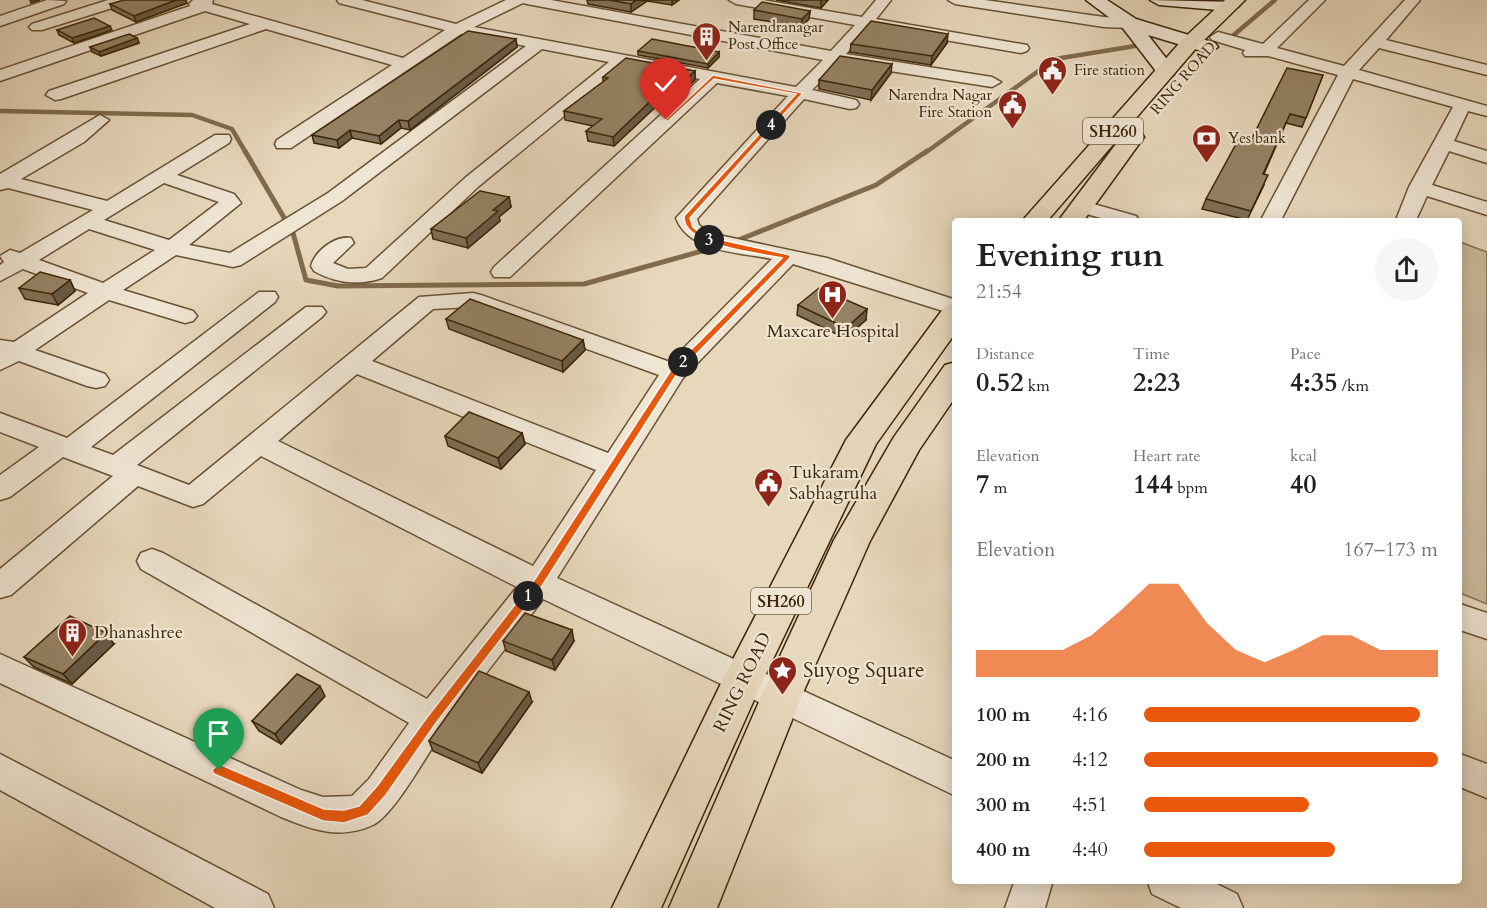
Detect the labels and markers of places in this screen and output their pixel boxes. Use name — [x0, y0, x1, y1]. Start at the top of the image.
place label: Narendranagar Post Office — [728, 17, 824, 54]
building icon: Narendranagar Post Office — [691, 20, 723, 62]
public building icon: Fire station — [1037, 54, 1069, 96]
pin — [640, 58, 691, 120]
place label: Fire station — [1074, 60, 1145, 80]
place label: Narendra Nagar Fire Station — [888, 85, 993, 122]
public building icon: Narendra Nagar Fire Station — [997, 88, 1029, 130]
pin: 4 — [756, 110, 786, 140]
bank icon: Yes bank — [1191, 122, 1223, 164]
place label: Yes bank — [1228, 128, 1286, 148]
pin: 3 — [694, 225, 724, 255]
hospital icon: Maxcare Hospital — [817, 278, 849, 320]
place label: Maxcare Hospital — [767, 319, 900, 344]
pin: 2 — [668, 347, 698, 377]
place label: Tukaram Sabhagruha — [789, 460, 878, 506]
public building icon: Tukaram Sabhagruha — [752, 466, 784, 508]
pin: 1 — [513, 581, 543, 611]
building icon: Dhanashree — [57, 616, 89, 658]
place label: Dhanashree — [94, 620, 183, 645]
place icon: Suyog Square — [766, 654, 798, 696]
place label: Suyog Square — [803, 656, 924, 685]
pin — [193, 708, 244, 770]

